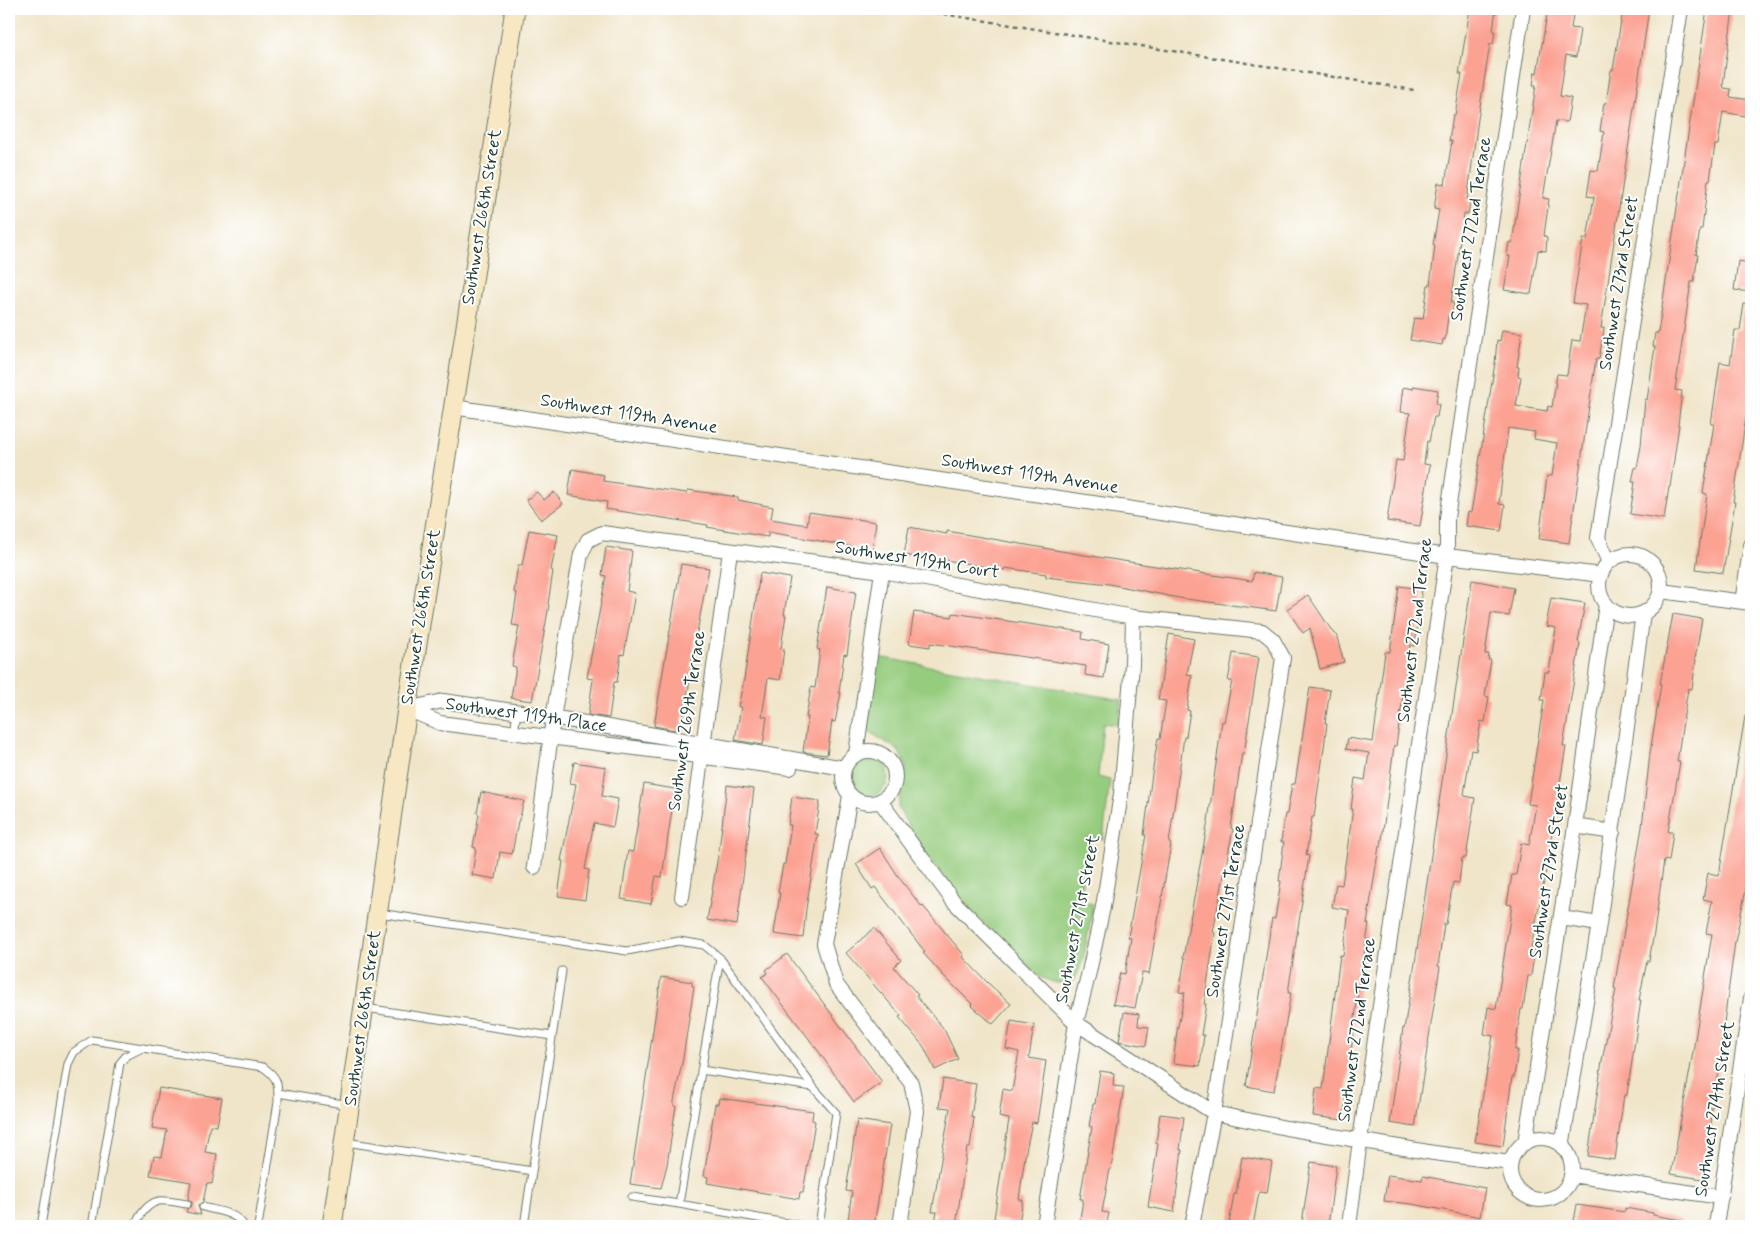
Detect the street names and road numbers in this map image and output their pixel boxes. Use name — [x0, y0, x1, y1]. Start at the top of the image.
street label: Southwest 268th Street — [456, 127, 508, 307]
street label: Southwest 272nd Terrace — [1445, 135, 1497, 323]
street label: Southwest 273rd Street — [1593, 194, 1645, 372]
street label: Southwest 119th Avenue — [539, 388, 720, 440]
street label: Southwest 119th Avenue — [940, 448, 1121, 500]
street label: Southwest 268th Street — [395, 527, 447, 707]
street label: Southwest 119th Court — [833, 535, 1001, 585]
street label: Southwest 272nd Terrace — [1392, 536, 1438, 724]
street label: Southwest 269th Terrace — [662, 629, 712, 813]
street label: Southwest 119th Place — [444, 692, 608, 738]
street label: Southwest 273rd Street — [1523, 782, 1575, 960]
street label: Southwest 271st Terrace — [1200, 822, 1252, 1000]
street label: Southwest 271st Street — [1050, 832, 1106, 1005]
street label: Southwest 268th Street — [339, 928, 387, 1108]
street label: Southwest 272nd Terrace — [1332, 936, 1382, 1124]
street label: Southwest 274th Street — [1689, 1019, 1741, 1199]

